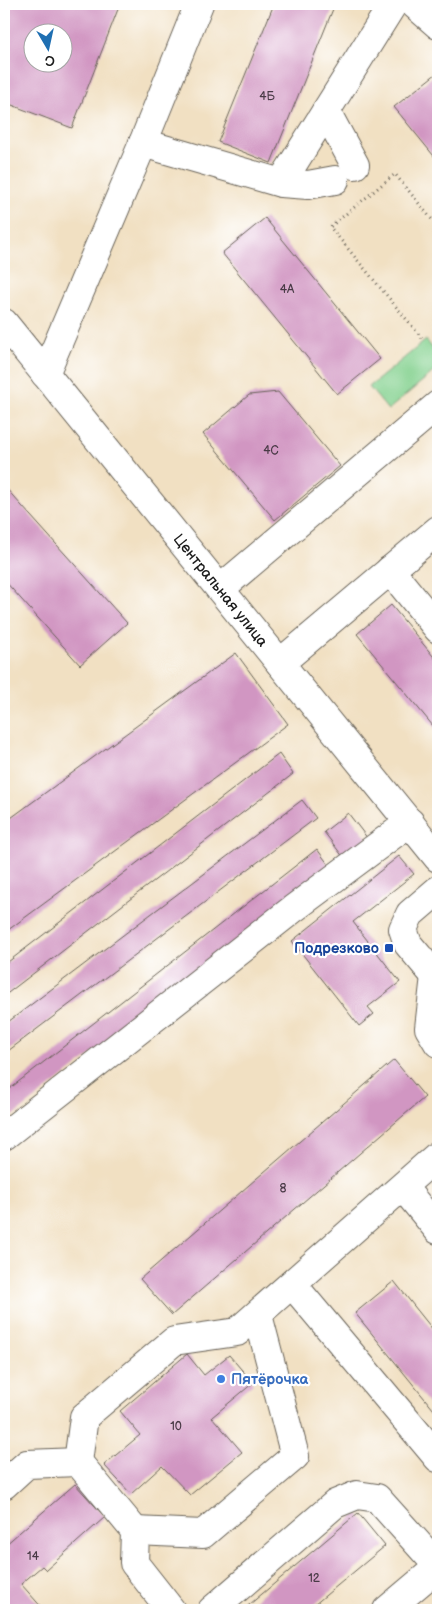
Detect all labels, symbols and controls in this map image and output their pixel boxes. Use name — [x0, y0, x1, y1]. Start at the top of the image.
north arrow — [22, 22, 72, 72]
text: С — [44, 51, 56, 70]
house number: 4Б — [259, 89, 275, 104]
house number: 4А — [280, 282, 295, 297]
house number: 4С — [263, 443, 279, 458]
street label: Центральная улица — [169, 530, 272, 651]
place label: Подрезково — [294, 939, 379, 958]
marker: Подрезково — [383, 942, 395, 954]
house number: 8 — [280, 1181, 287, 1196]
place label: Пятёрочка — [231, 1370, 309, 1389]
marker: Пятёрочка — [215, 1373, 227, 1385]
house number: 10 — [170, 1419, 182, 1434]
house number: 14 — [27, 1549, 40, 1564]
house number: 12 — [308, 1571, 320, 1586]

